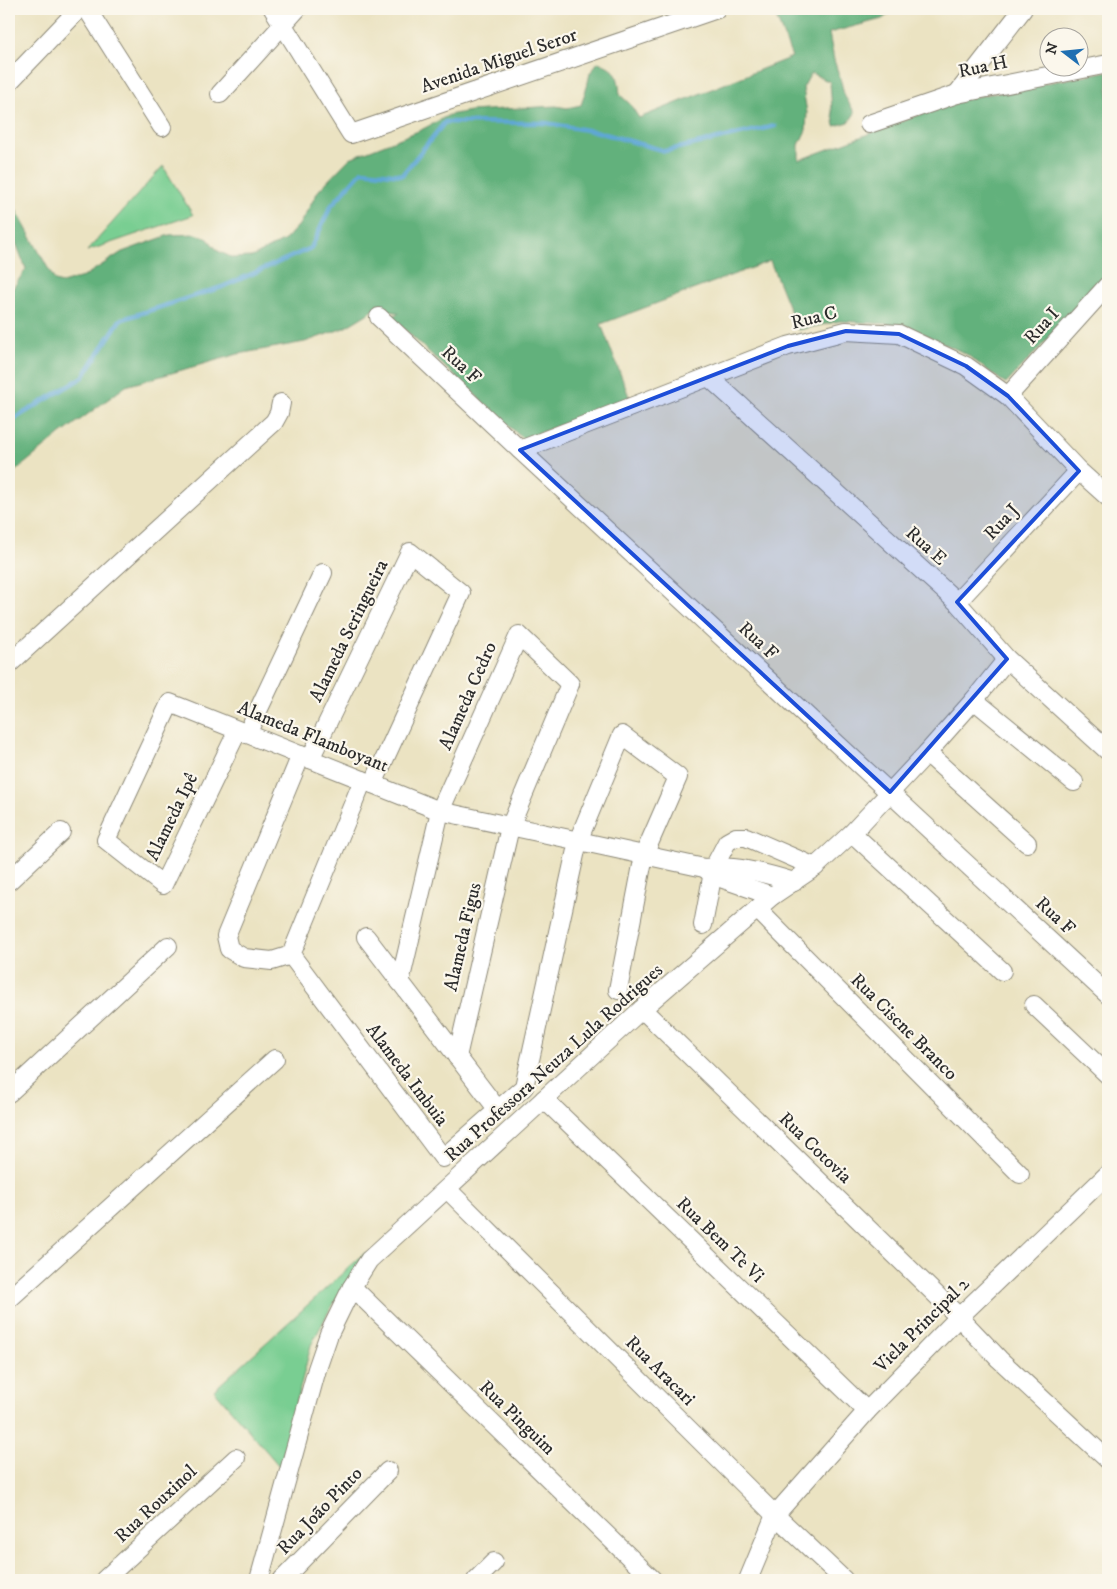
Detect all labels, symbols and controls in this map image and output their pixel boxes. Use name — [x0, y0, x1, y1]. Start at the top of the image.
street label: Avenida Miguel Seror — [418, 23, 580, 99]
north arrow — [1040, 28, 1090, 78]
text: N — [1042, 40, 1063, 57]
street label: Rua H — [956, 51, 1010, 83]
street label: Rua C — [789, 301, 839, 335]
street label: Rua I — [1019, 303, 1065, 349]
street label: Rua F — [436, 341, 486, 389]
street label: Rua J — [979, 499, 1025, 545]
street label: Rua E — [901, 522, 951, 570]
street label: Alameda Seringueira — [305, 556, 393, 706]
street label: Rua F — [733, 617, 783, 665]
street label: Alameda Cedro — [434, 638, 502, 754]
street label: Alameda Flamboyant — [234, 696, 392, 778]
street label: Alameda Ipê — [141, 769, 203, 865]
street label: Alameda Figus — [439, 880, 487, 994]
street label: Rua F — [1030, 892, 1080, 940]
street label: Rua Professora Neuza Lula Rodrigues — [440, 959, 668, 1167]
street label: Rua Ciscne Branco — [846, 969, 962, 1085]
street label: Alameda Imbuia — [361, 1019, 453, 1131]
street label: Rua Cotovia — [774, 1108, 856, 1188]
street label: Rua Bem Te Vi — [671, 1192, 769, 1288]
street label: Viela Principal 2 — [869, 1272, 975, 1378]
street label: Rua Aracari — [620, 1331, 700, 1411]
street label: Rua Pinguim — [474, 1376, 560, 1460]
street label: Rua Rouxinol — [110, 1460, 202, 1548]
street label: Rua João Pinto — [273, 1462, 367, 1560]

